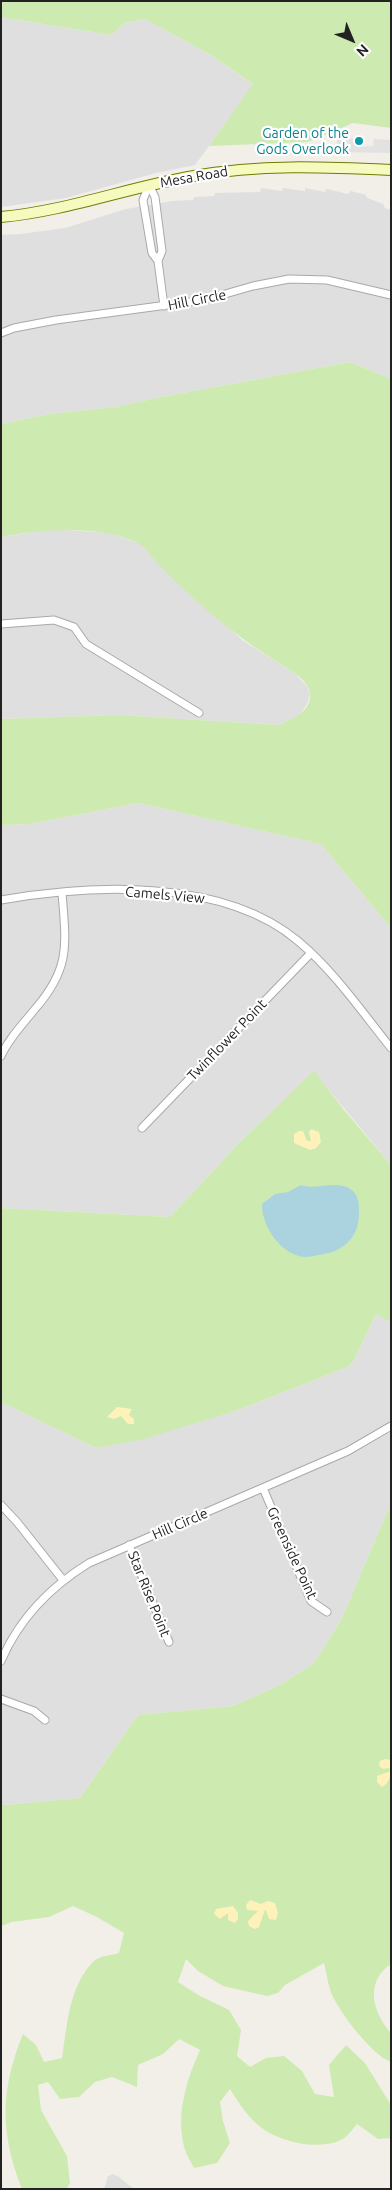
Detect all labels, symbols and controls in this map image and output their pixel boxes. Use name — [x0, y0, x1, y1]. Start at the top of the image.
north arrow — [327, 15, 377, 65]
text: N — [353, 41, 372, 60]
place label: Garden of the Gods Overlook — [256, 125, 349, 158]
marker: Garden of the Gods Overlook — [353, 135, 365, 147]
street label: Mesa Road — [159, 163, 229, 191]
street label: Hill Circle — [166, 286, 228, 314]
street label: Camels View — [124, 883, 206, 907]
street label: Twinflower Point — [184, 996, 270, 1084]
street label: Greenside Point — [263, 1504, 321, 1602]
street label: Hill Circle — [150, 1505, 210, 1543]
street label: Star Rise Point — [124, 1549, 174, 1639]

